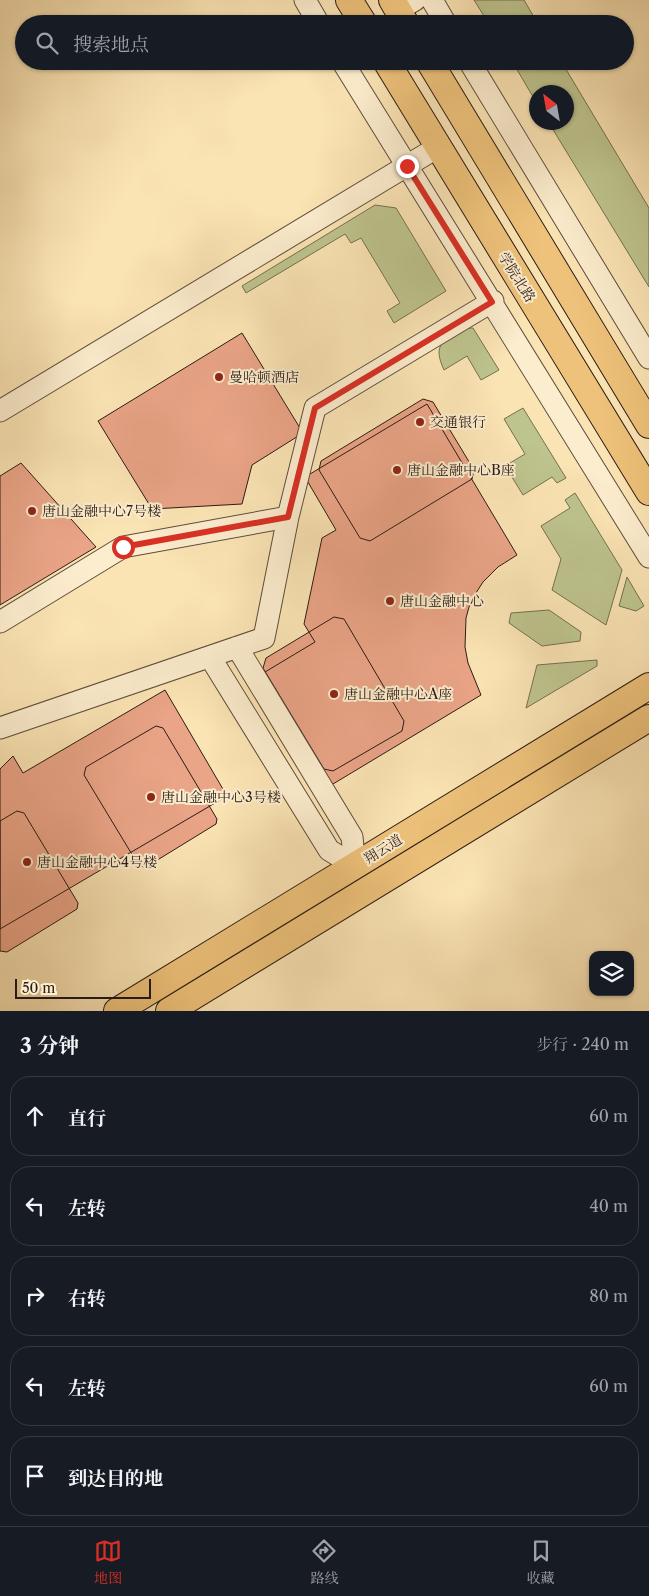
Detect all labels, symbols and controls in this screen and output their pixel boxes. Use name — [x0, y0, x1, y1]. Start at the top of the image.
search box — [15, 15, 634, 70]
icon: search — [33, 29, 61, 57]
text: 搜索地点 — [73, 33, 149, 56]
north arrow — [529, 85, 574, 130]
route end — [396, 155, 419, 178]
street label: 学院北路 — [495, 248, 539, 306]
place label: 曼哈顿酒店 — [229, 368, 299, 386]
marker: 曼哈顿酒店 — [213, 371, 225, 383]
place label: 交通银行 — [430, 413, 486, 431]
marker: 交通银行 — [414, 416, 426, 428]
place label: 唐山金融中心B座 — [407, 461, 515, 479]
marker: 唐山金融中心B座 — [391, 464, 403, 476]
place label: 唐山金融中心7号楼 — [42, 502, 161, 520]
marker: 唐山金融中心7号楼 — [26, 505, 38, 517]
route start — [112, 536, 135, 559]
place label: 唐山金融中心 — [400, 592, 484, 610]
marker: 唐山金融中心 — [384, 595, 396, 607]
place label: 唐山金融中心A座 — [344, 685, 452, 703]
marker: 唐山金融中心A座 — [328, 688, 340, 700]
place label: 唐山金融中心3号楼 — [161, 788, 281, 806]
marker: 唐山金融中心3号楼 — [145, 791, 157, 803]
street label: 翔云道 — [360, 830, 406, 868]
place label: 唐山金融中心4号楼 — [37, 853, 157, 871]
marker: 唐山金融中心4号楼 — [21, 856, 33, 868]
map controls — [589, 951, 634, 996]
button: layers — [589, 951, 634, 996]
scale bar — [15, 976, 151, 999]
text: 50 m — [22, 979, 55, 997]
text: 3 分钟 — [20, 1033, 79, 1058]
text: 步行 · 240 m — [536, 1034, 629, 1054]
icon: ahead — [21, 1102, 49, 1130]
text: 60 m — [589, 1106, 628, 1126]
text: 直行 — [68, 1107, 106, 1130]
icon: left — [21, 1192, 49, 1220]
text: 40 m — [589, 1196, 628, 1216]
text: 左转 — [68, 1197, 106, 1220]
icon: right — [21, 1282, 49, 1310]
text: 80 m — [589, 1286, 628, 1306]
text: 右转 — [68, 1287, 106, 1310]
icon: left — [21, 1372, 49, 1400]
text: 60 m — [589, 1376, 628, 1396]
text: 左转 — [68, 1377, 106, 1400]
icon: arrive — [21, 1462, 49, 1490]
text: 到达目的地 — [68, 1467, 163, 1490]
tab: 地图 — [94, 1537, 122, 1587]
tab: 路线 — [310, 1537, 338, 1587]
tab: 收藏 — [527, 1537, 555, 1587]

